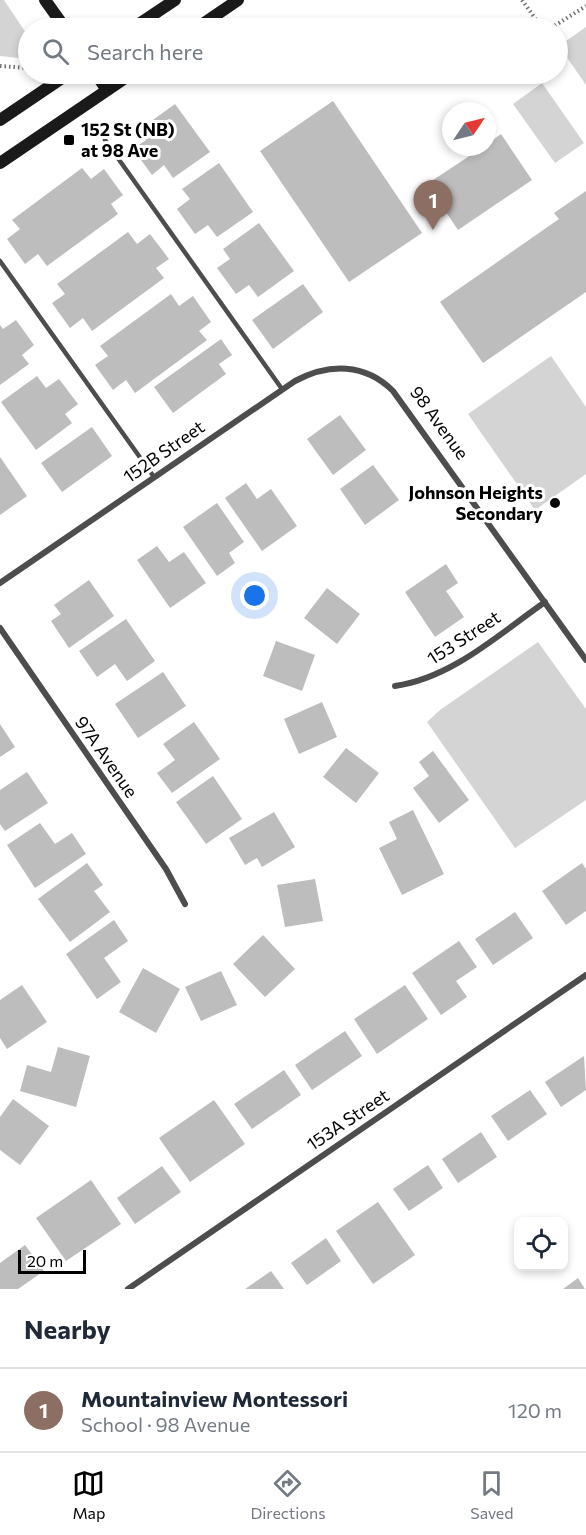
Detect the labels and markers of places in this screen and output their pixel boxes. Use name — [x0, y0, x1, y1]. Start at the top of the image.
place label: 152 St (NB) at 98 Ave — [81, 118, 175, 161]
marker: 152 St (NB) at 98 Ave — [62, 133, 76, 147]
pin: 1 — [414, 180, 452, 230]
place label: Johnson Heights Secondary — [408, 481, 543, 524]
marker: Johnson Heights Secondary — [548, 496, 562, 510]

